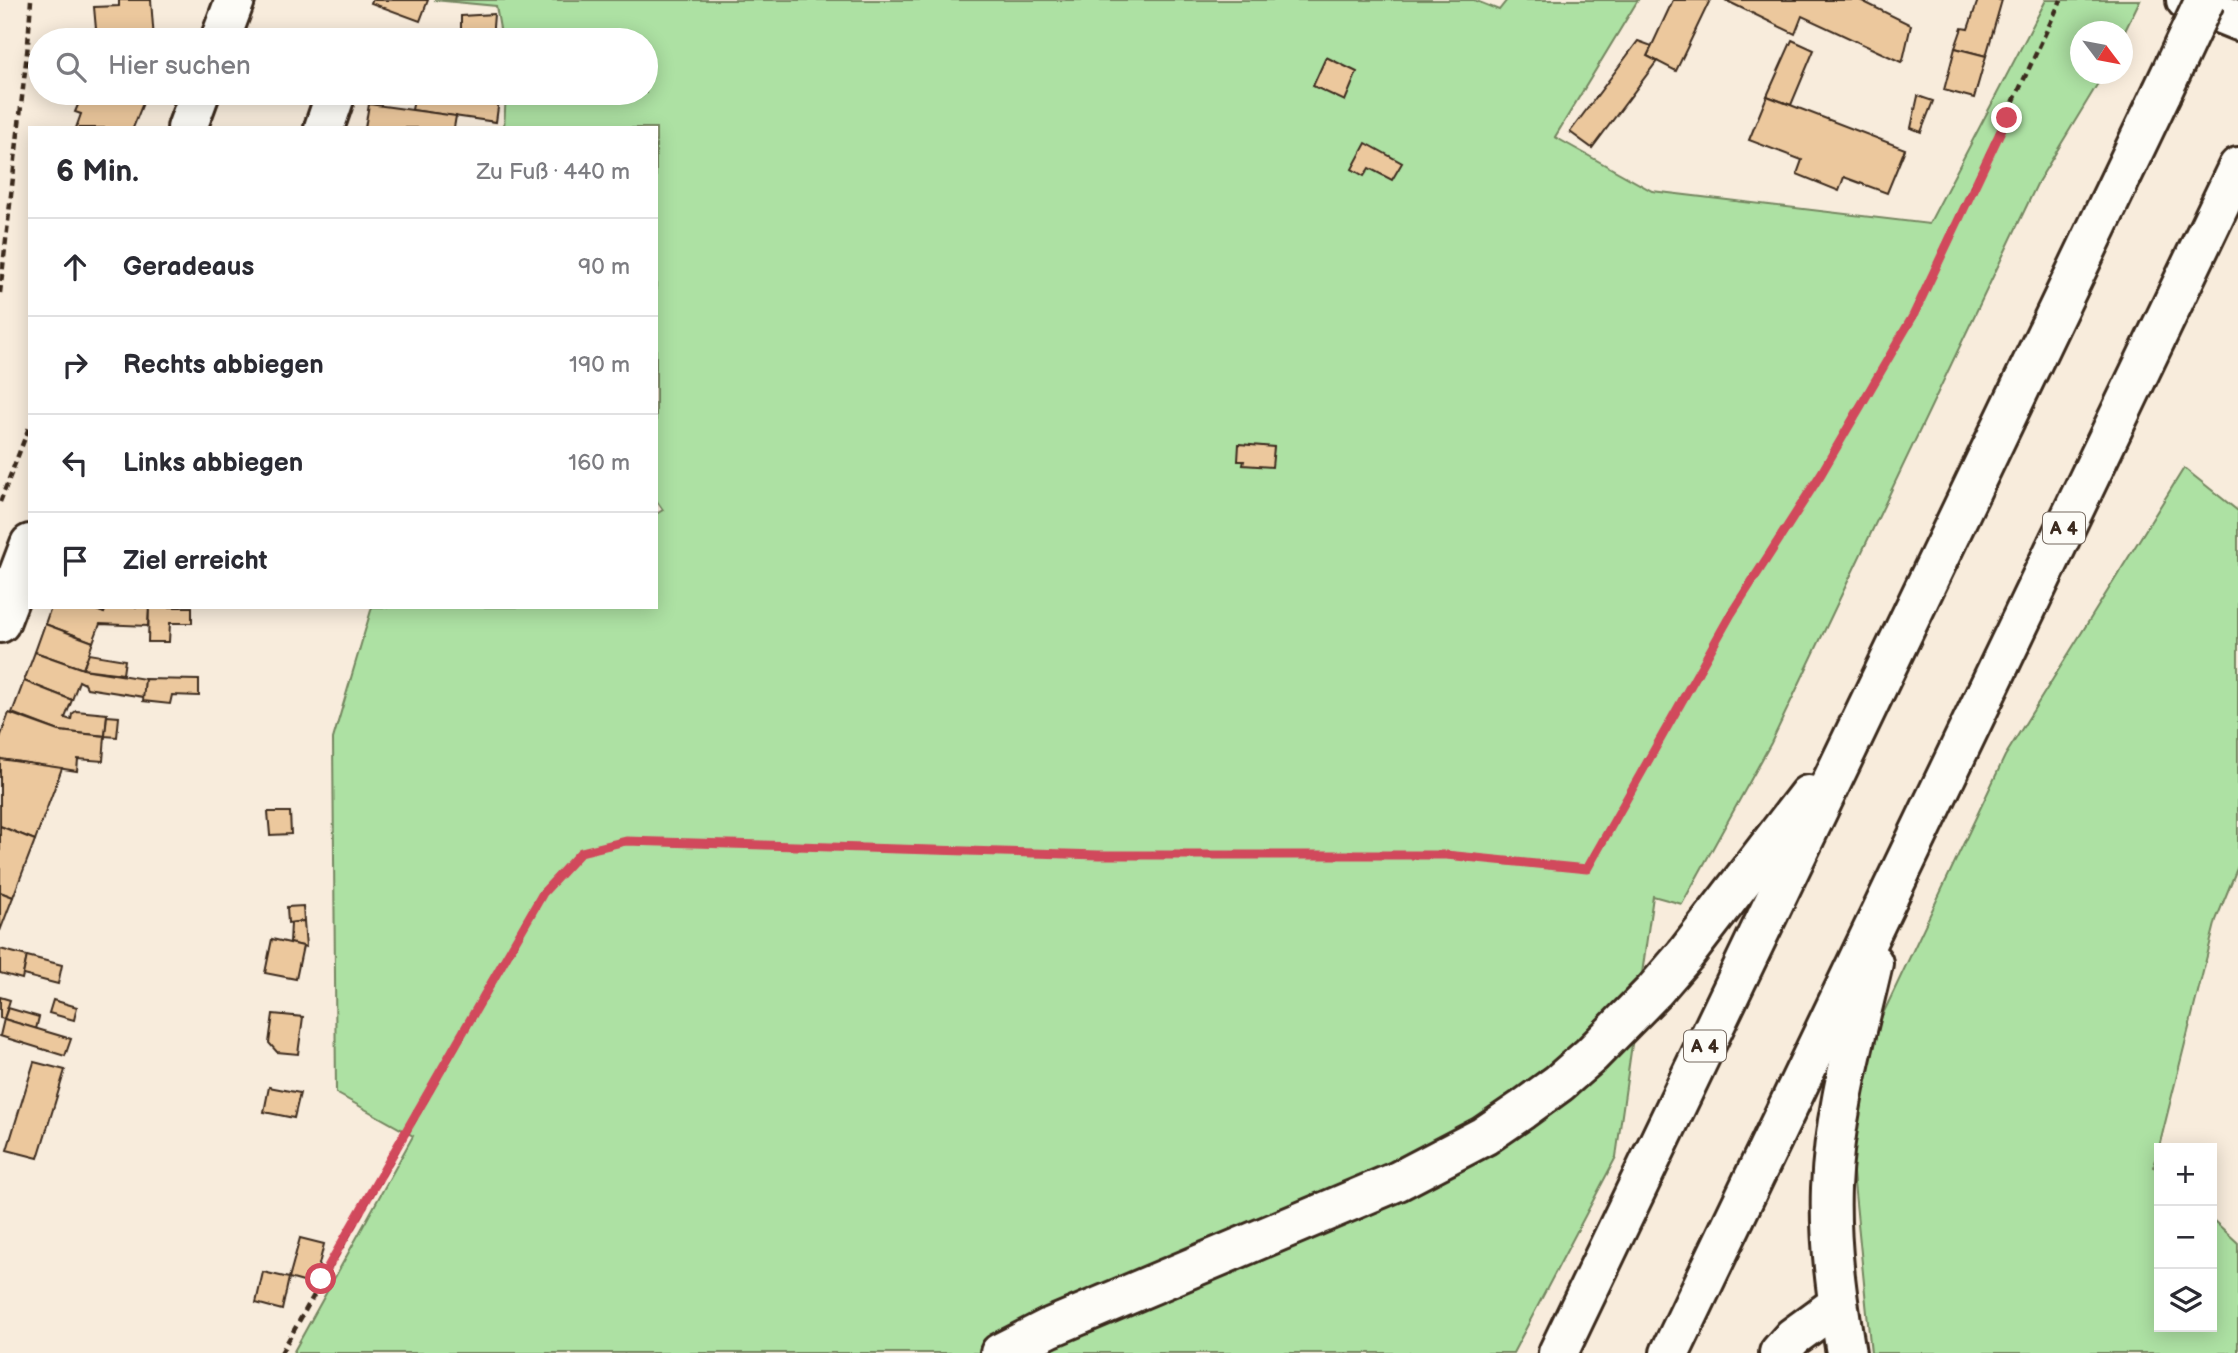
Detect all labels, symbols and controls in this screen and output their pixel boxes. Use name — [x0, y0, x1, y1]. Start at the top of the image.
north arrow — [2070, 21, 2133, 84]
search box — [28, 28, 658, 105]
icon: search — [52, 48, 90, 86]
text: Hier suchen — [108, 51, 251, 82]
route end — [1991, 102, 2022, 133]
text: 6 Min. — [56, 154, 139, 190]
text: Zu Fuß · 440 m — [476, 158, 630, 186]
icon: ahead — [56, 248, 94, 286]
text: Geradeaus — [123, 252, 254, 283]
text: 90 m — [578, 253, 630, 281]
icon: right — [56, 346, 94, 384]
text: Rechts abbiegen — [123, 350, 324, 381]
text: 190 m — [569, 351, 630, 379]
icon: left — [56, 444, 94, 482]
text: Links abbiegen — [123, 448, 303, 479]
text: 160 m — [568, 449, 630, 477]
road number: A 4 — [2043, 512, 2085, 544]
icon: arrive — [56, 542, 94, 580]
text: Ziel erreicht — [123, 546, 267, 577]
road number: A 4 — [1684, 1030, 1726, 1062]
map controls — [2154, 1143, 2217, 1332]
button: + — [2154, 1143, 2217, 1206]
button: − — [2154, 1206, 2217, 1269]
route start — [305, 1263, 336, 1294]
button: layers — [2154, 1269, 2217, 1332]

